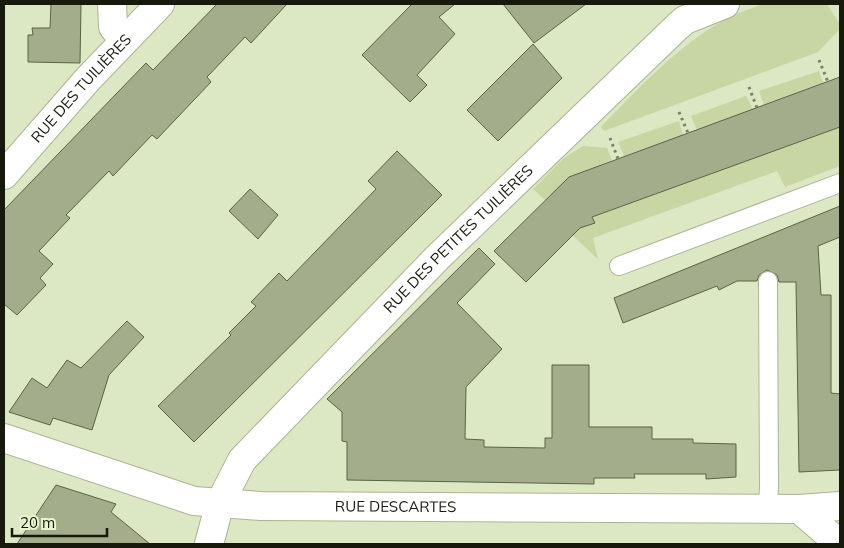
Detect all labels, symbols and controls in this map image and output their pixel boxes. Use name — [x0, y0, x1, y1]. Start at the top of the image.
street label: RUE DES TUILIÈRES — [27, 30, 135, 146]
street label: RUE DES PETITES TUILIÈRES — [379, 161, 537, 317]
street label: RUE DESCARTES — [335, 496, 456, 516]
scale bar — [12, 506, 108, 538]
text: 20 m — [20, 513, 55, 532]

